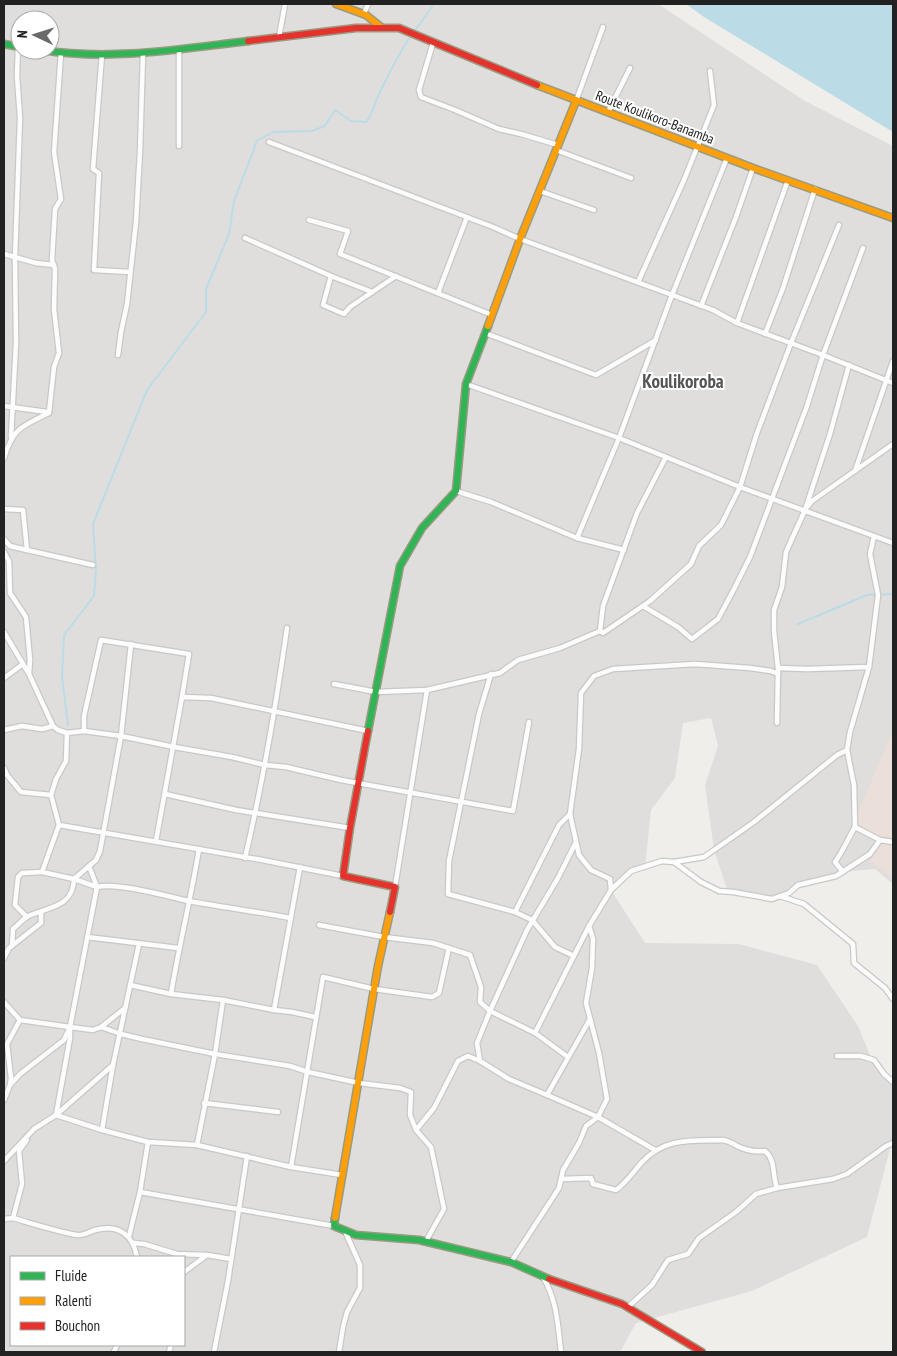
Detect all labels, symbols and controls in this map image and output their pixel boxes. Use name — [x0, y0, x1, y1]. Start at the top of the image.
north arrow — [10, 10, 60, 60]
text: N — [13, 30, 31, 38]
street label: Route Koulikoro-Banamba — [593, 86, 717, 148]
district label: Koulikoroba — [642, 369, 724, 393]
legend — [10, 1256, 185, 1346]
text: Fluide — [55, 1266, 87, 1285]
text: Ralenti — [55, 1291, 92, 1310]
text: Bouchon — [55, 1316, 100, 1335]

